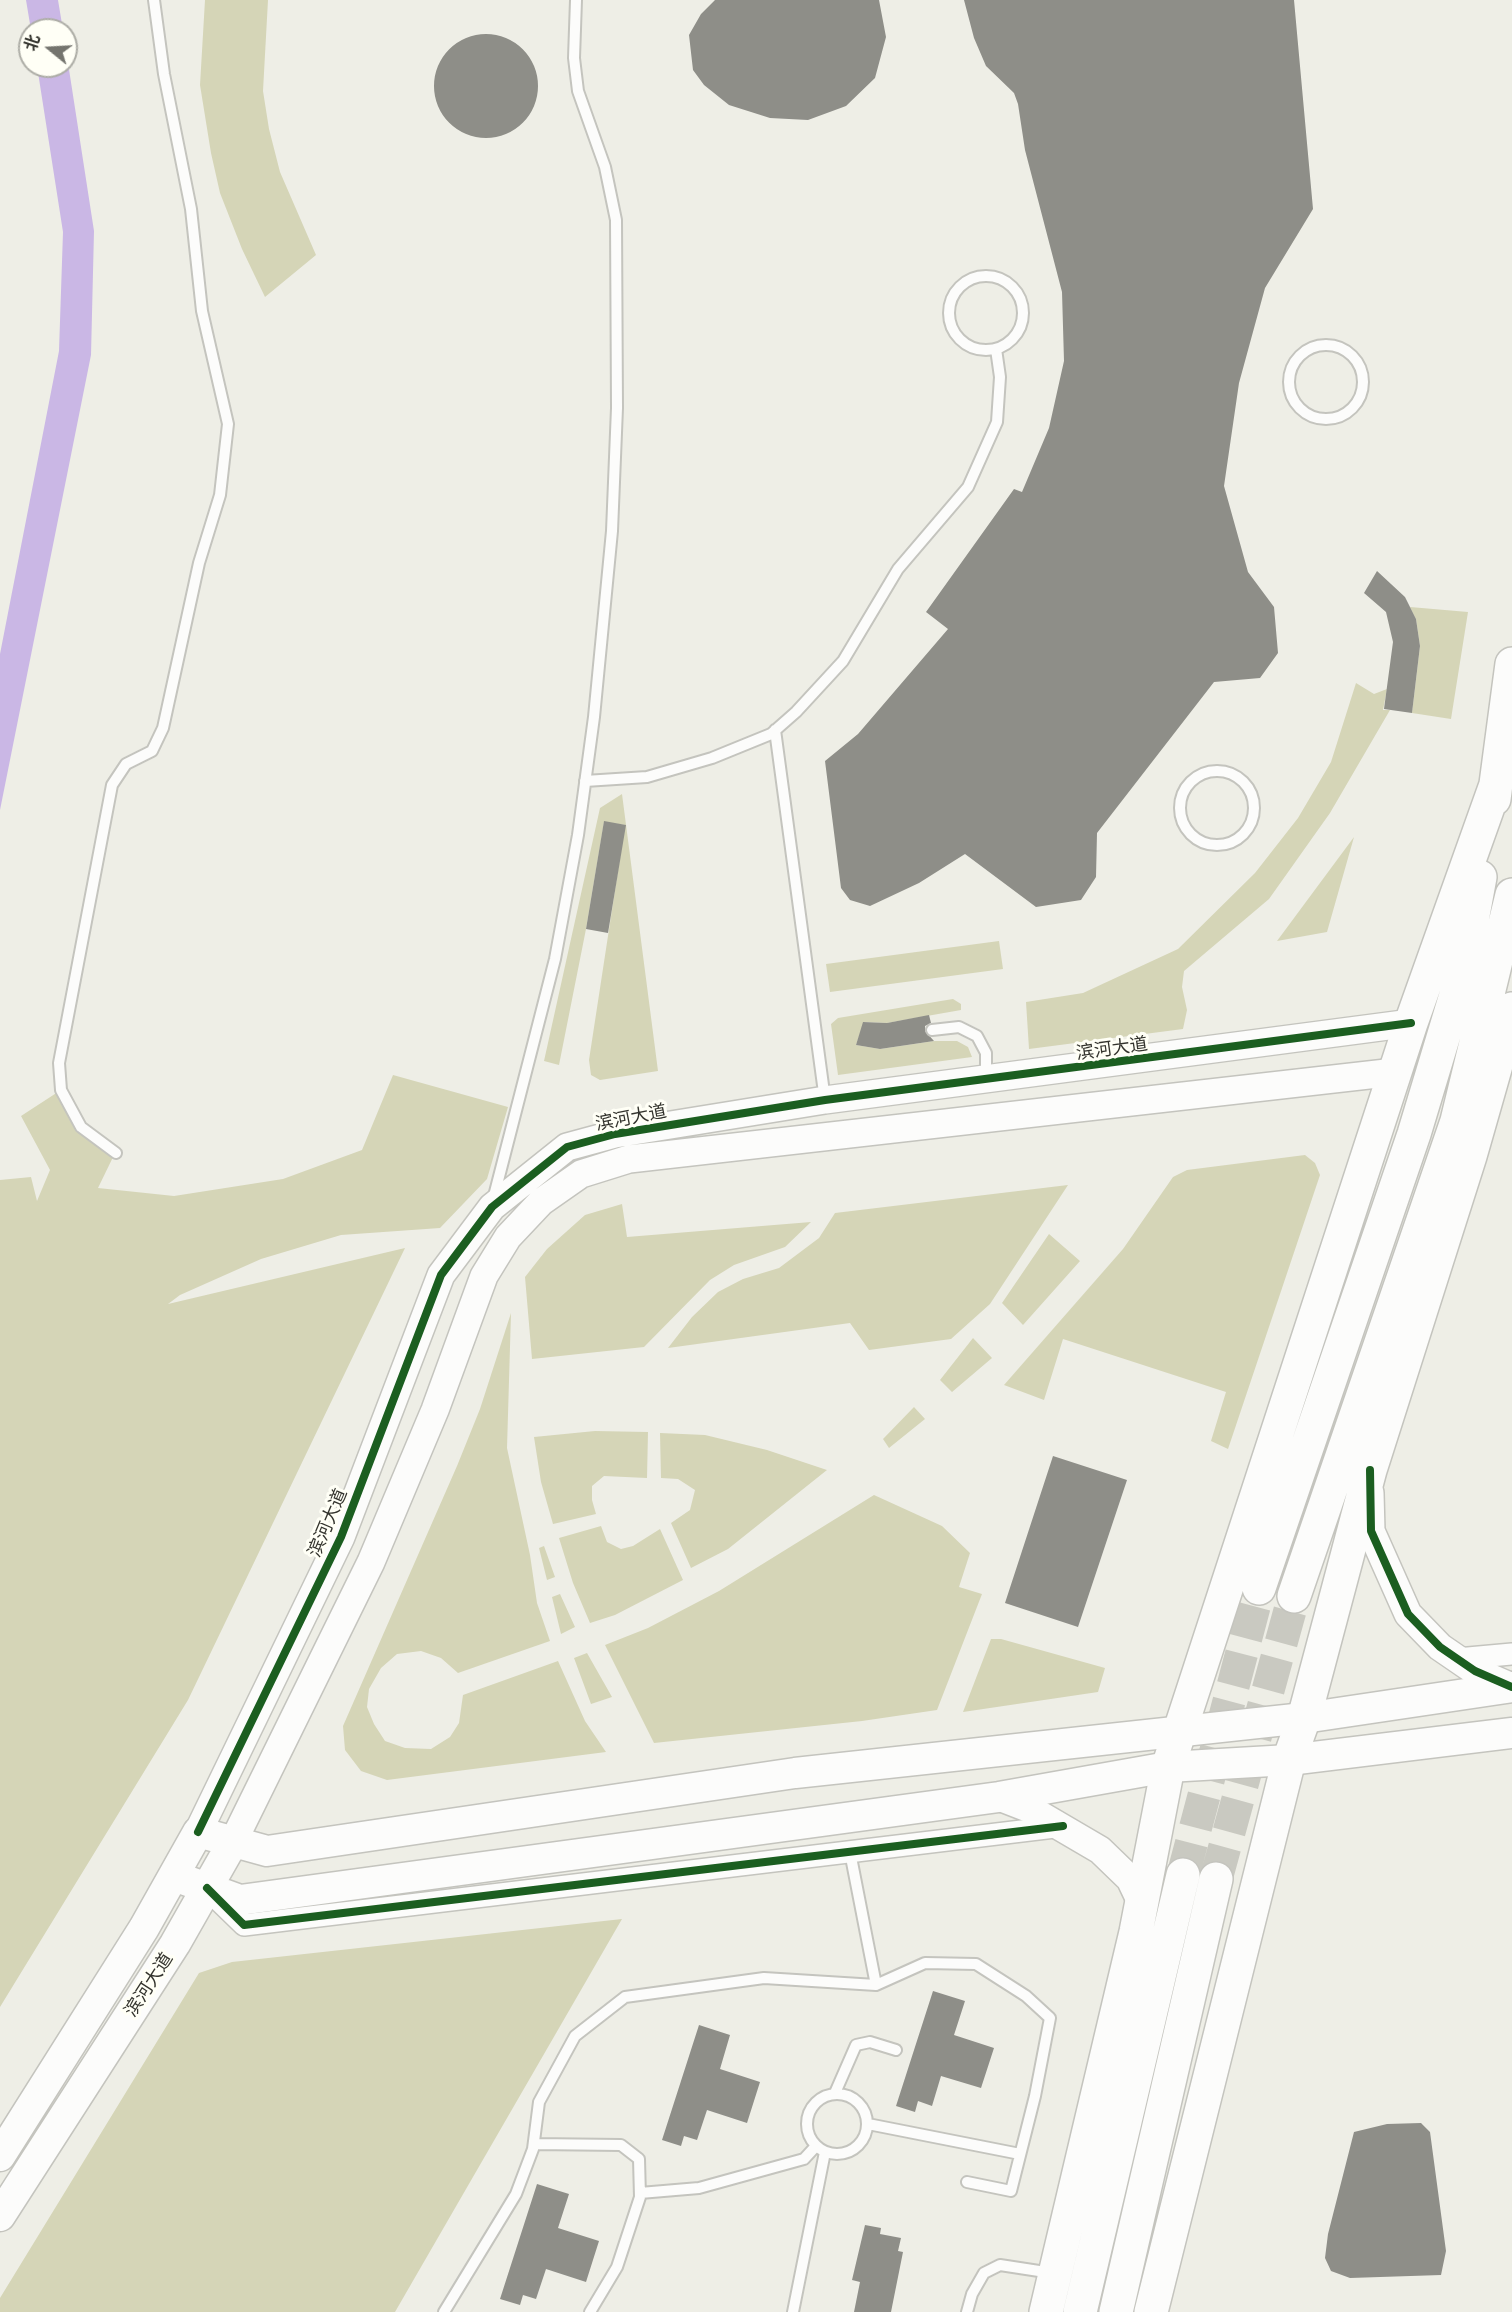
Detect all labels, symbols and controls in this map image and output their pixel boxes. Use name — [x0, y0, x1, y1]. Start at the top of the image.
north arrow — [18, 18, 78, 78]
text: 北 — [21, 32, 44, 53]
street label: 滨河大道 — [1075, 1033, 1149, 1065]
street label: 滨河大道 — [594, 1101, 668, 1135]
street label: 滨河大道 — [304, 1486, 352, 1560]
street label: 滨河大道 — [120, 1949, 178, 2021]

